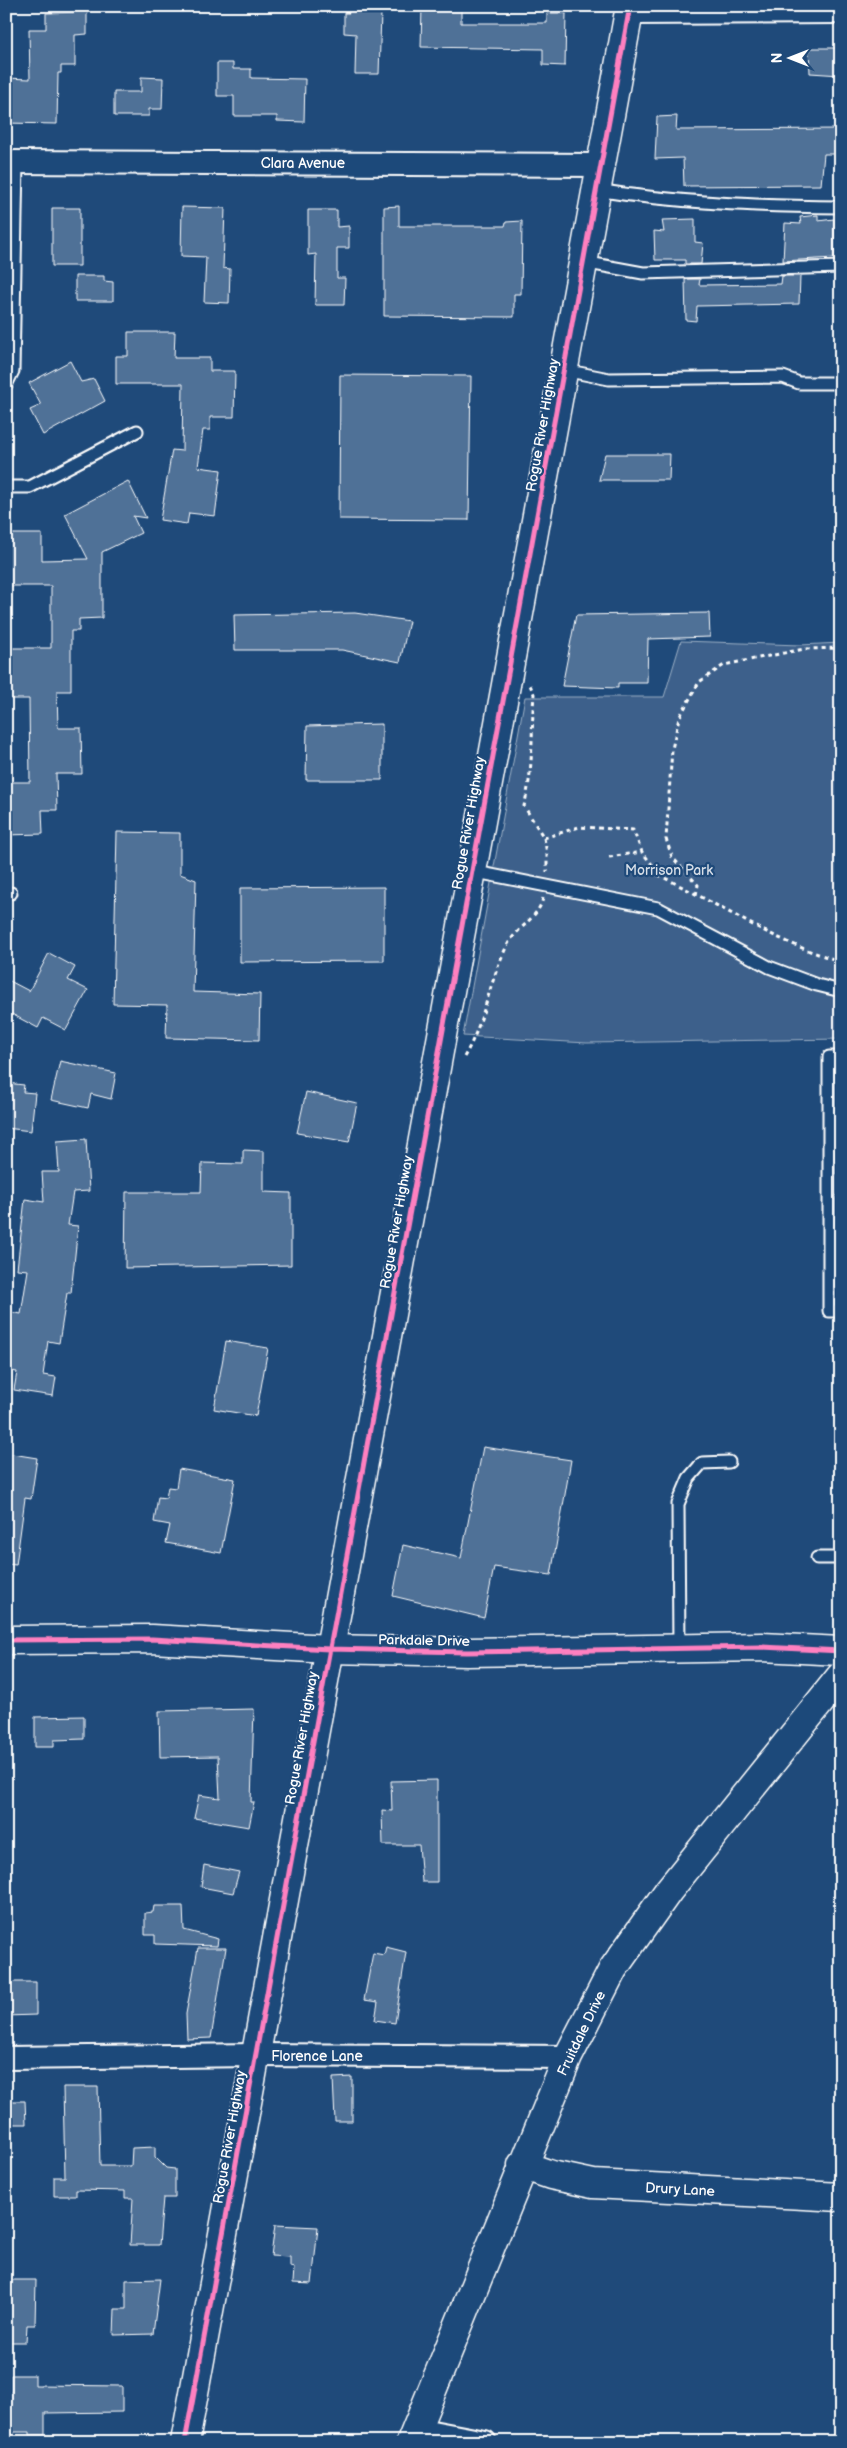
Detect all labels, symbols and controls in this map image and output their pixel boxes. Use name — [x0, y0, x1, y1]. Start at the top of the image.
north arrow — [764, 32, 814, 82]
text: N — [769, 53, 786, 63]
street label: Clara Avenue — [261, 155, 345, 172]
street label: Rogue River Highway — [522, 356, 563, 493]
street label: Rogue River Highway — [448, 754, 489, 891]
park label: Morrison Park — [625, 862, 713, 879]
street label: Rogue River Highway — [376, 1153, 417, 1290]
street label: Parkdale Drive — [378, 1631, 470, 1650]
street label: Rogue River Highway — [281, 1669, 322, 1806]
street label: Fruitdale Drive — [554, 1988, 609, 2078]
street label: Florence Lane — [271, 2048, 363, 2065]
street label: Rogue River Highway — [209, 2068, 250, 2205]
street label: Drury Lane — [645, 2179, 715, 2200]

